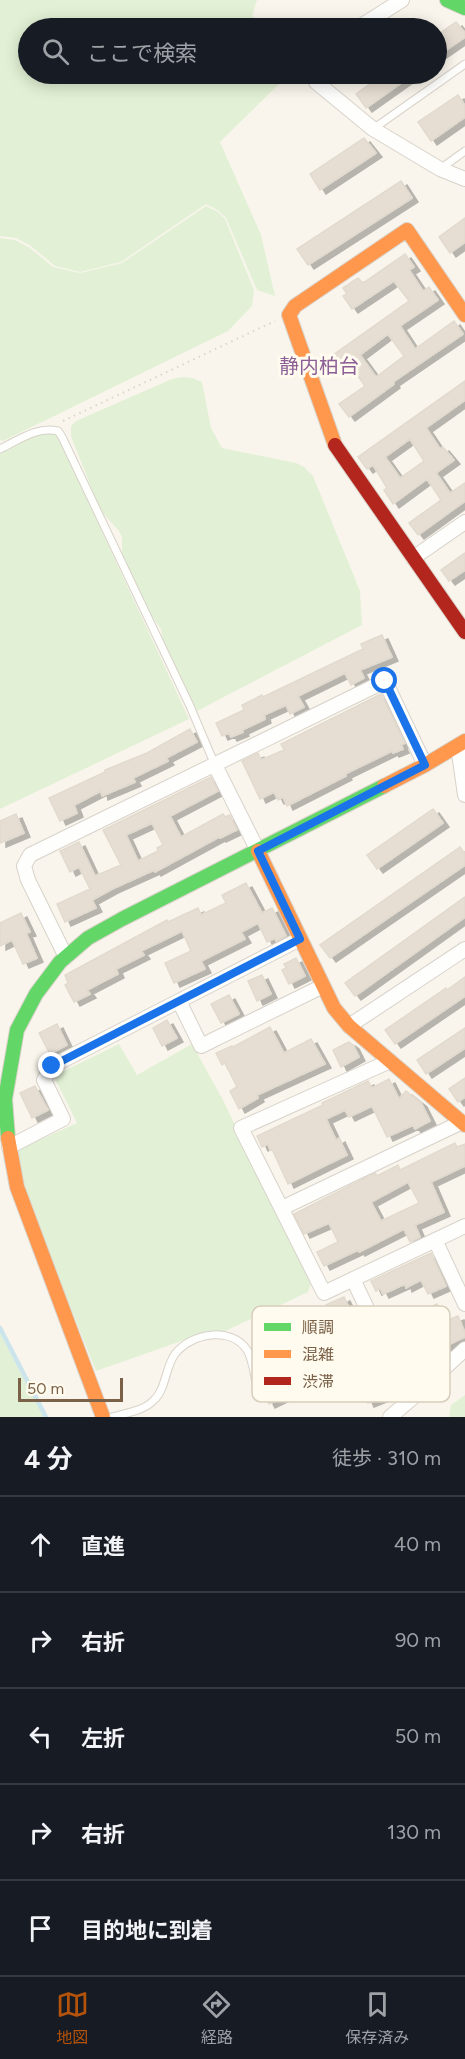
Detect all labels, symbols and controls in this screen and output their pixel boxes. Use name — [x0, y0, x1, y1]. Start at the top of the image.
search box — [18, 18, 447, 84]
icon: search — [39, 35, 72, 68]
text: ここで検索 — [87, 40, 197, 67]
district label: 静内柏台 — [279, 354, 359, 378]
route start — [371, 667, 397, 693]
route end — [38, 1052, 64, 1078]
legend — [252, 1306, 450, 1402]
text: 順調 — [302, 1318, 334, 1337]
text: 混雑 — [302, 1345, 334, 1364]
text: 渋滞 — [302, 1372, 334, 1391]
scale bar — [18, 1375, 123, 1402]
text: 50 m — [27, 1379, 64, 1398]
text: 4 分 — [24, 1443, 73, 1475]
text: 徒歩 · 310 m — [332, 1446, 441, 1470]
icon: ahead — [24, 1528, 57, 1561]
text: 40 m — [394, 1532, 441, 1556]
text: 直進 — [81, 1533, 125, 1560]
icon: right — [24, 1624, 57, 1657]
text: 90 m — [395, 1628, 441, 1652]
text: 右折 — [81, 1629, 125, 1656]
icon: left — [24, 1720, 57, 1753]
text: 50 m — [395, 1724, 441, 1748]
text: 左折 — [81, 1725, 125, 1752]
icon: right — [24, 1816, 57, 1849]
text: 130 m — [387, 1820, 441, 1844]
text: 右折 — [81, 1821, 125, 1848]
icon: arrive — [24, 1912, 57, 1945]
text: 目的地に到着 — [81, 1917, 213, 1944]
tab: 地図 — [56, 1988, 89, 2048]
tab: 経路 — [200, 1988, 233, 2048]
tab: 保存済み — [345, 1988, 409, 2048]

